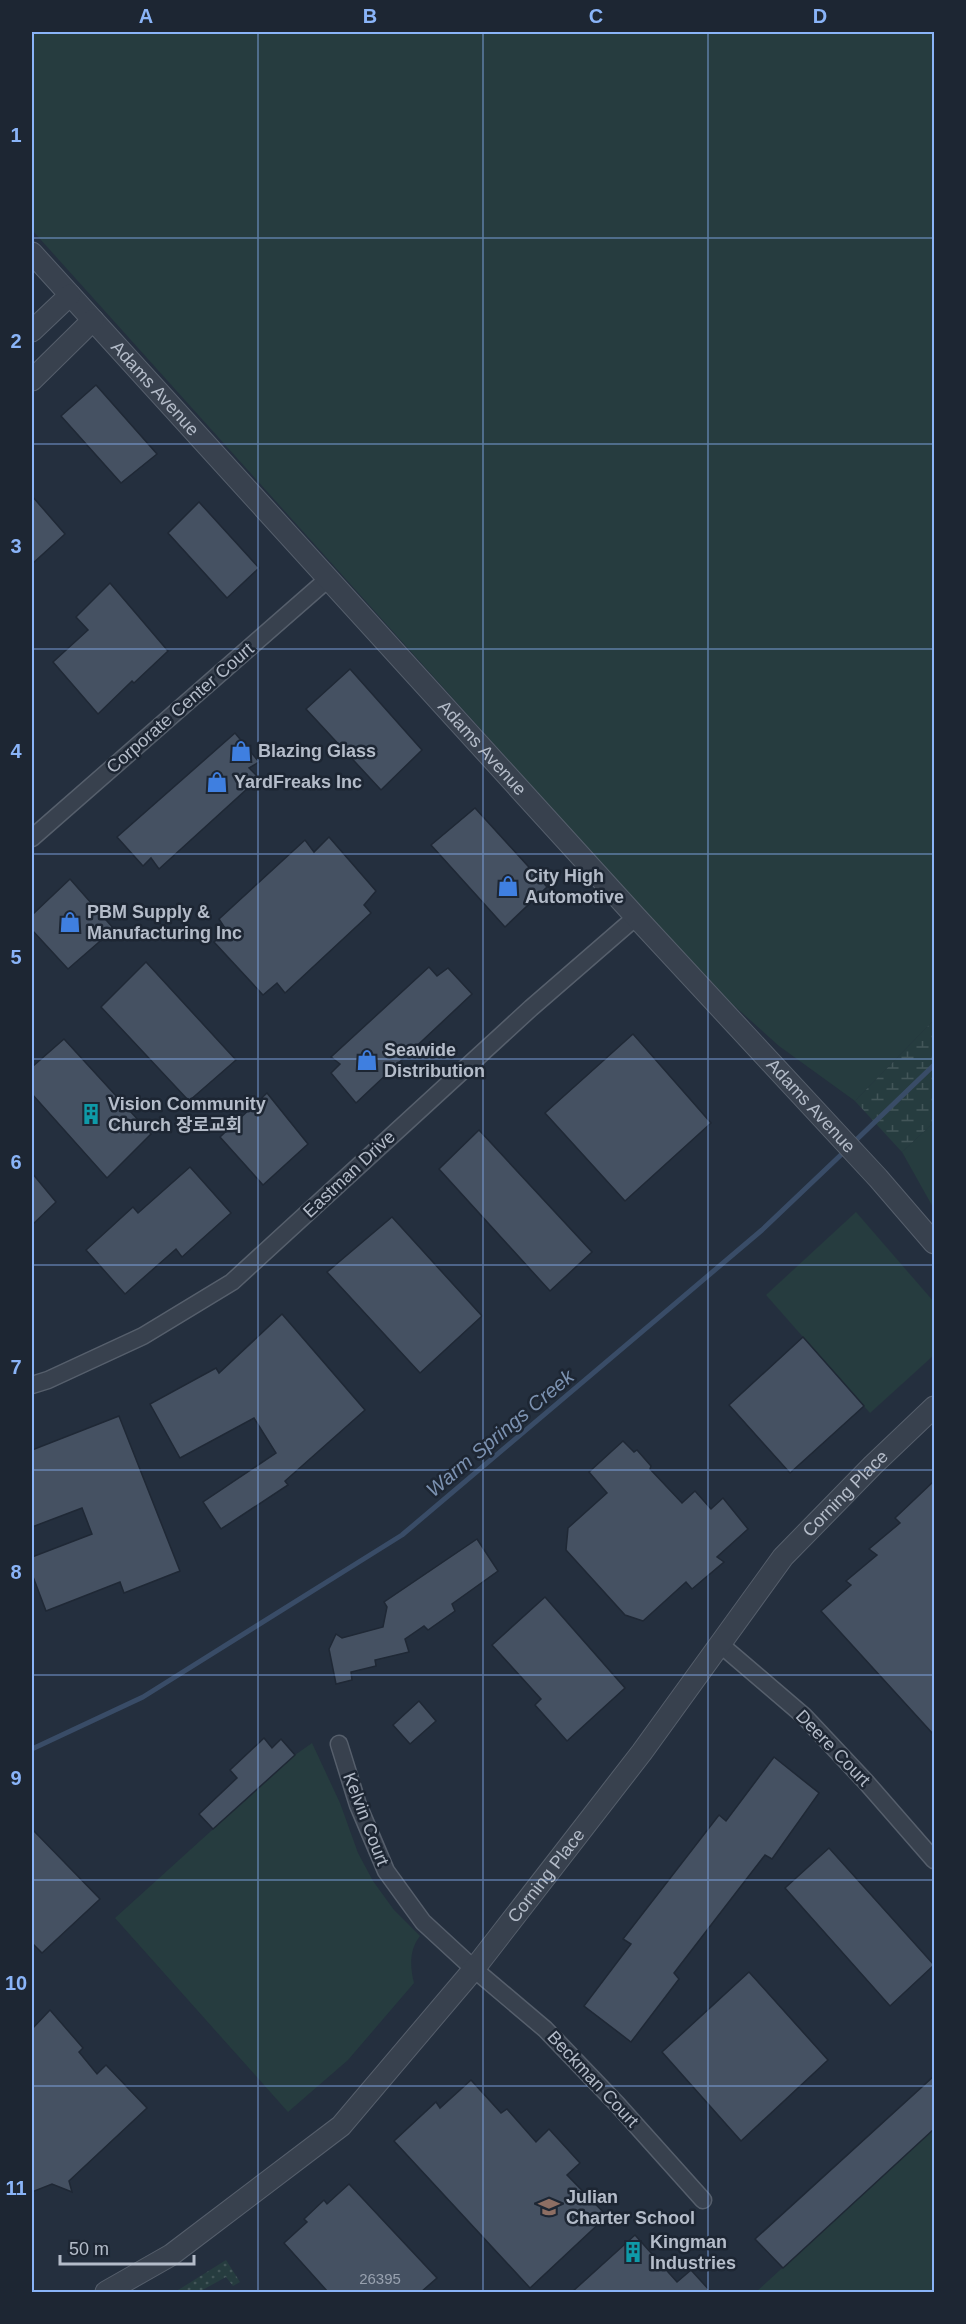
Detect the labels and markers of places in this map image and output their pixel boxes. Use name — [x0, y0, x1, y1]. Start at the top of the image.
shop icon: Blazing Glass — [229, 739, 253, 763]
place label: Blazing Glass — [258, 741, 376, 761]
shop icon: YardFreaks Inc — [205, 770, 229, 794]
place label: YardFreaks Inc — [234, 772, 362, 792]
place label: City High Automotive — [525, 866, 624, 907]
shop icon: City High Automotive — [496, 874, 520, 898]
place label: PBM Supply & Manufacturing Inc — [87, 902, 242, 943]
shop icon: PBM Supply & Manufacturing Inc — [58, 910, 82, 934]
place label: Seawide Distribution — [384, 1040, 485, 1081]
shop icon: Seawide Distribution — [355, 1048, 379, 1072]
place label: Vision Community Church 장로교회 — [108, 1094, 266, 1135]
building icon: Vision Community Church 장로교회 — [79, 1102, 103, 1126]
place label: Julian Charter School — [566, 2187, 695, 2228]
school or university icon: Julian Charter School — [537, 2195, 561, 2219]
place label: Kingman Industries — [650, 2232, 736, 2273]
building icon: Kingman Industries — [621, 2240, 645, 2264]

